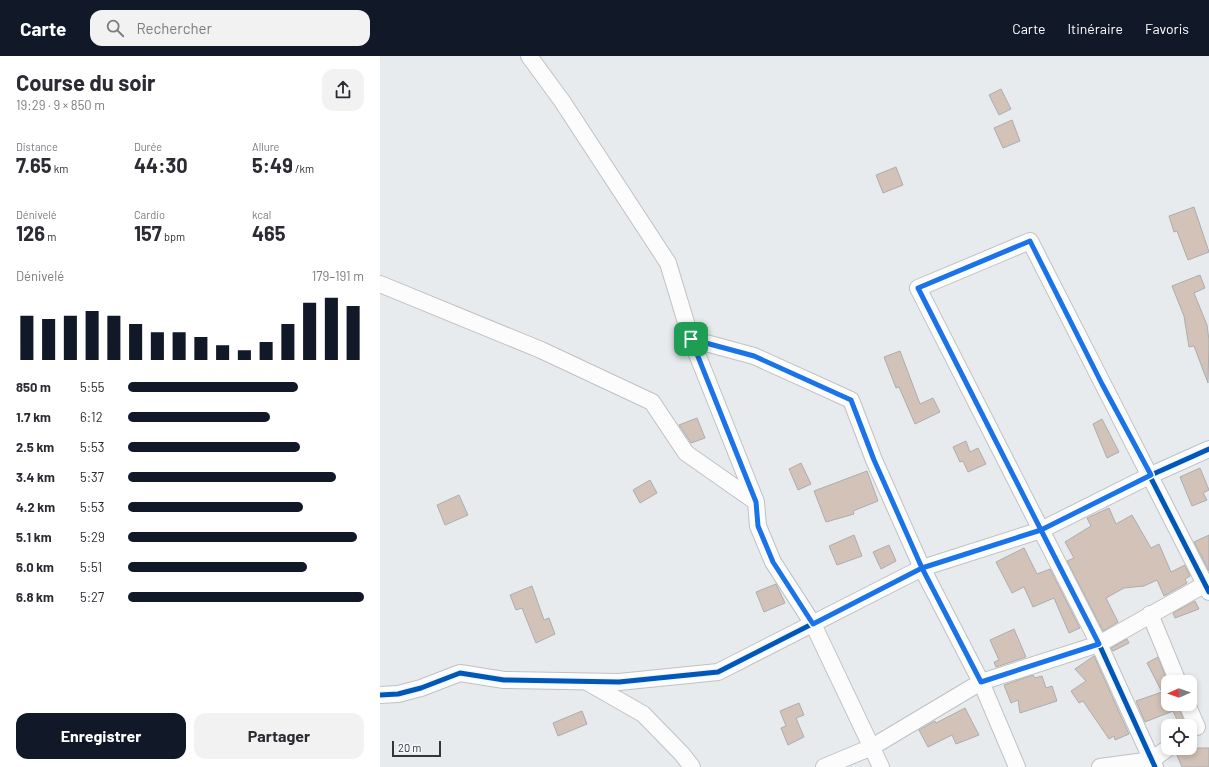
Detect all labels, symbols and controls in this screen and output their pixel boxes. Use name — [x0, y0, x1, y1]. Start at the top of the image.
search box — [90, 10, 370, 46]
text: Carte — [20, 17, 66, 40]
icon: search — [104, 17, 126, 39]
text: Rechercher — [136, 19, 212, 37]
text: Carte — [1012, 20, 1045, 37]
text: Itinéraire — [1067, 20, 1123, 37]
text: Favoris — [1145, 20, 1189, 37]
text: Course du soir — [16, 69, 155, 95]
button: share — [322, 69, 364, 111]
text: 19:29 · 9 × 850 m — [16, 97, 105, 113]
text: Distance — [16, 140, 58, 153]
text: Durée — [134, 140, 162, 153]
text: Allure — [252, 140, 279, 153]
text: 7.65 — [16, 153, 52, 177]
text: 44:30 — [134, 153, 188, 177]
text: 5:49 — [252, 153, 293, 177]
text: km — [52, 162, 68, 175]
text: /km — [293, 162, 314, 175]
text: Dénivelé — [16, 208, 57, 221]
text: Cardio — [134, 208, 165, 221]
text: kcal — [252, 208, 271, 221]
text: 126 — [16, 221, 45, 245]
text: 157 — [134, 221, 162, 245]
text: 465 — [252, 221, 286, 245]
text: m — [45, 230, 56, 243]
text: bpm — [162, 230, 185, 243]
text: Dénivelé — [16, 268, 64, 284]
text: 179–191 m — [312, 268, 364, 284]
pin — [674, 322, 708, 356]
icon: arrive — [680, 328, 702, 350]
text: 850 m — [16, 379, 51, 395]
text: 5:55 — [80, 379, 104, 395]
text: 1.7 km — [16, 409, 51, 425]
text: 6:12 — [80, 409, 103, 425]
text: 2.5 km — [16, 439, 54, 455]
text: 5:53 — [80, 439, 104, 455]
text: 3.4 km — [16, 469, 55, 485]
text: 5:37 — [80, 469, 104, 485]
text: 4.2 km — [16, 499, 55, 515]
text: 5:53 — [80, 499, 104, 515]
text: 5.1 km — [16, 529, 52, 545]
text: 5:29 — [80, 529, 105, 545]
text: 6.0 km — [16, 559, 54, 575]
text: 5:51 — [80, 559, 102, 575]
text: 6.8 km — [16, 589, 54, 605]
text: 5:27 — [80, 589, 104, 605]
north arrow — [1161, 675, 1197, 711]
map controls — [1161, 675, 1197, 755]
button: Enregistrer — [16, 713, 186, 759]
button: Partager — [194, 713, 364, 759]
button: locate — [1161, 719, 1197, 755]
scale bar — [392, 739, 441, 758]
text: 20 m — [398, 741, 421, 754]

